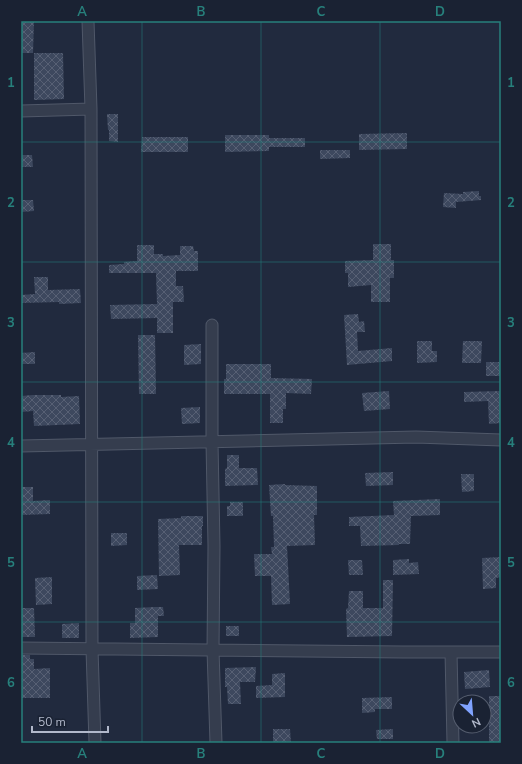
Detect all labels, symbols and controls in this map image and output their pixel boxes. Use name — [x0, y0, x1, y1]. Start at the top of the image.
text: A — [77, 3, 87, 21]
text: B — [197, 3, 206, 21]
text: C — [317, 3, 326, 21]
text: D — [435, 3, 445, 21]
text: 1 — [7, 74, 15, 92]
text: 1 — [507, 74, 515, 92]
text: 2 — [7, 194, 15, 212]
text: 2 — [507, 194, 515, 212]
text: 3 — [7, 314, 15, 332]
text: 3 — [507, 314, 515, 332]
text: 4 — [7, 434, 15, 452]
text: 4 — [507, 434, 515, 452]
text: 5 — [7, 554, 15, 572]
text: 5 — [507, 554, 515, 572]
text: 6 — [7, 674, 15, 692]
text: 6 — [507, 674, 515, 692]
north arrow — [452, 694, 492, 734]
scale bar — [32, 708, 108, 734]
text: 50 m — [38, 714, 66, 730]
text: N — [469, 714, 483, 731]
text: A — [77, 745, 87, 763]
text: B — [197, 745, 206, 763]
text: C — [317, 745, 326, 763]
text: D — [435, 745, 445, 763]

